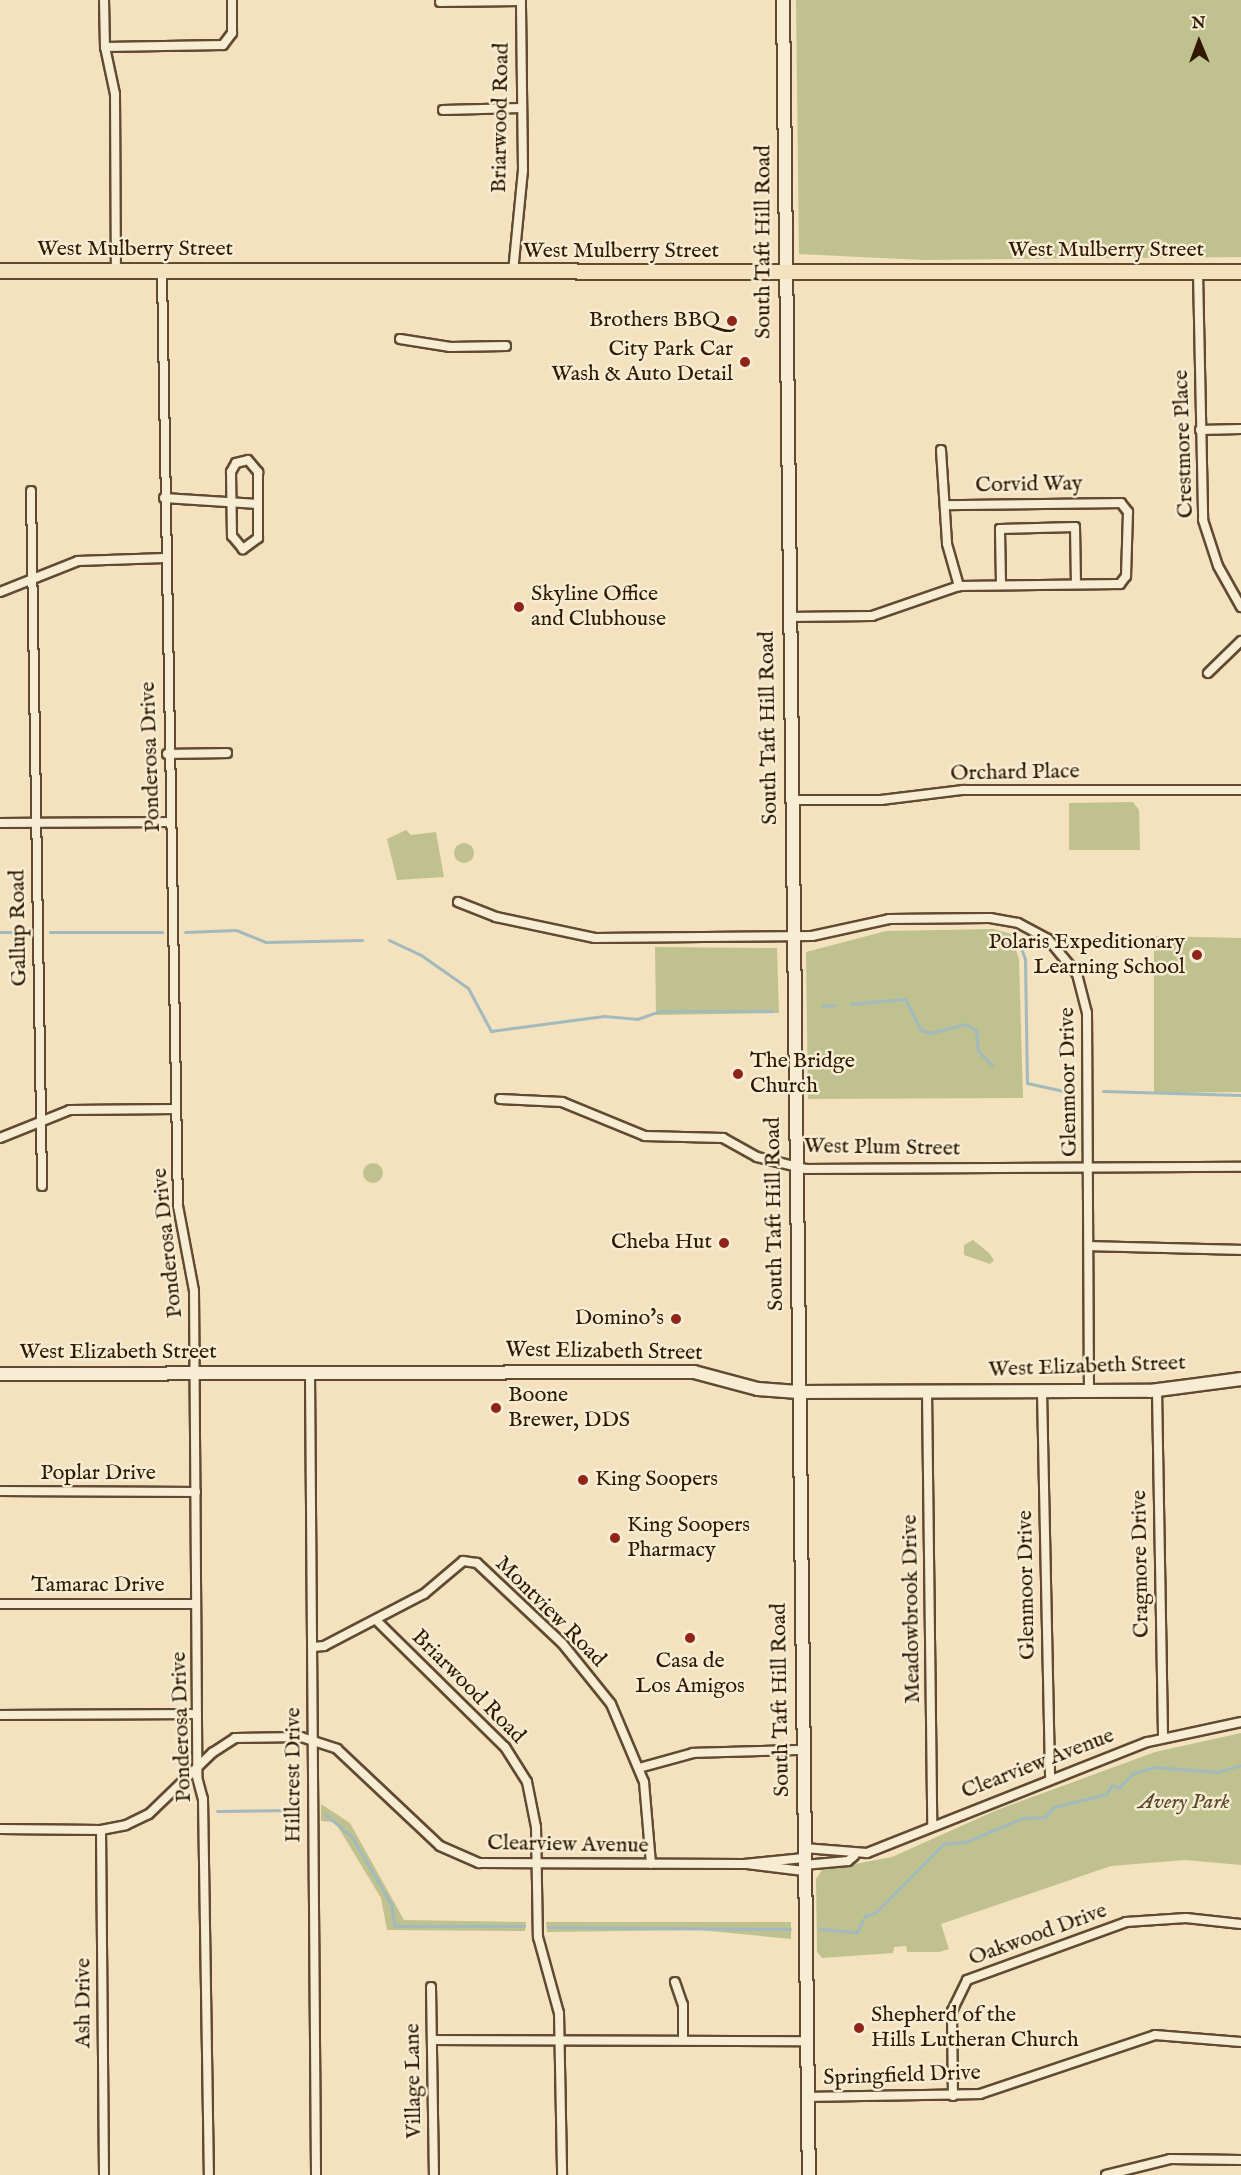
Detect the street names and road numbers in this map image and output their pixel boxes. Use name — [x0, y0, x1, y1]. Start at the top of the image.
street label: Briarwood Road — [486, 43, 516, 193]
street label: South Taft Hill Road — [751, 145, 777, 339]
street label: West Mulberry Street — [37, 237, 233, 263]
street label: West Mulberry Street — [1008, 238, 1204, 264]
street label: West Mulberry Street — [523, 239, 719, 265]
street label: Crestmore Place — [1168, 369, 1200, 519]
street label: Corvid Way — [975, 471, 1083, 499]
street label: South Taft Hill Road — [754, 631, 784, 825]
street label: Ponderosa Drive — [135, 681, 167, 833]
street label: Orchard Place — [950, 759, 1080, 787]
street label: Gallup Road — [5, 869, 33, 987]
street label: Glenmoor Drive — [1054, 1007, 1084, 1157]
street label: South Taft Hill Road — [760, 1117, 790, 1311]
street label: West Plum Street — [804, 1133, 960, 1163]
street label: Ponderosa Drive — [147, 1167, 189, 1319]
street label: West Elizabeth Street — [505, 1337, 703, 1367]
street label: West Elizabeth Street — [19, 1340, 217, 1366]
street label: West Elizabeth Street — [988, 1350, 1186, 1384]
street label: Poplar Drive — [40, 1461, 156, 1487]
street label: Cragmore Drive — [1127, 1490, 1155, 1638]
street label: Glenmoor Drive — [1012, 1510, 1042, 1660]
street label: Meadowbrook Drive — [897, 1514, 927, 1704]
street label: Montview Road — [489, 1551, 611, 1673]
street label: Tamarac Drive — [31, 1573, 165, 1599]
street label: South Taft Hill Road — [766, 1603, 796, 1797]
street label: Briarwood Road — [405, 1624, 531, 1750]
street label: Ponderosa Drive — [166, 1651, 198, 1803]
street label: Hillcrest Drive — [281, 1707, 307, 1843]
street label: Clearview Avenue — [958, 1723, 1118, 1805]
street label: Clearview Avenue — [487, 1830, 649, 1860]
street label: Oakwood Drive — [965, 1898, 1111, 1972]
street label: Ash Drive — [71, 1958, 97, 2048]
street label: Village Lane — [400, 2023, 428, 2139]
street label: Springfield Drive — [823, 2060, 981, 2092]

